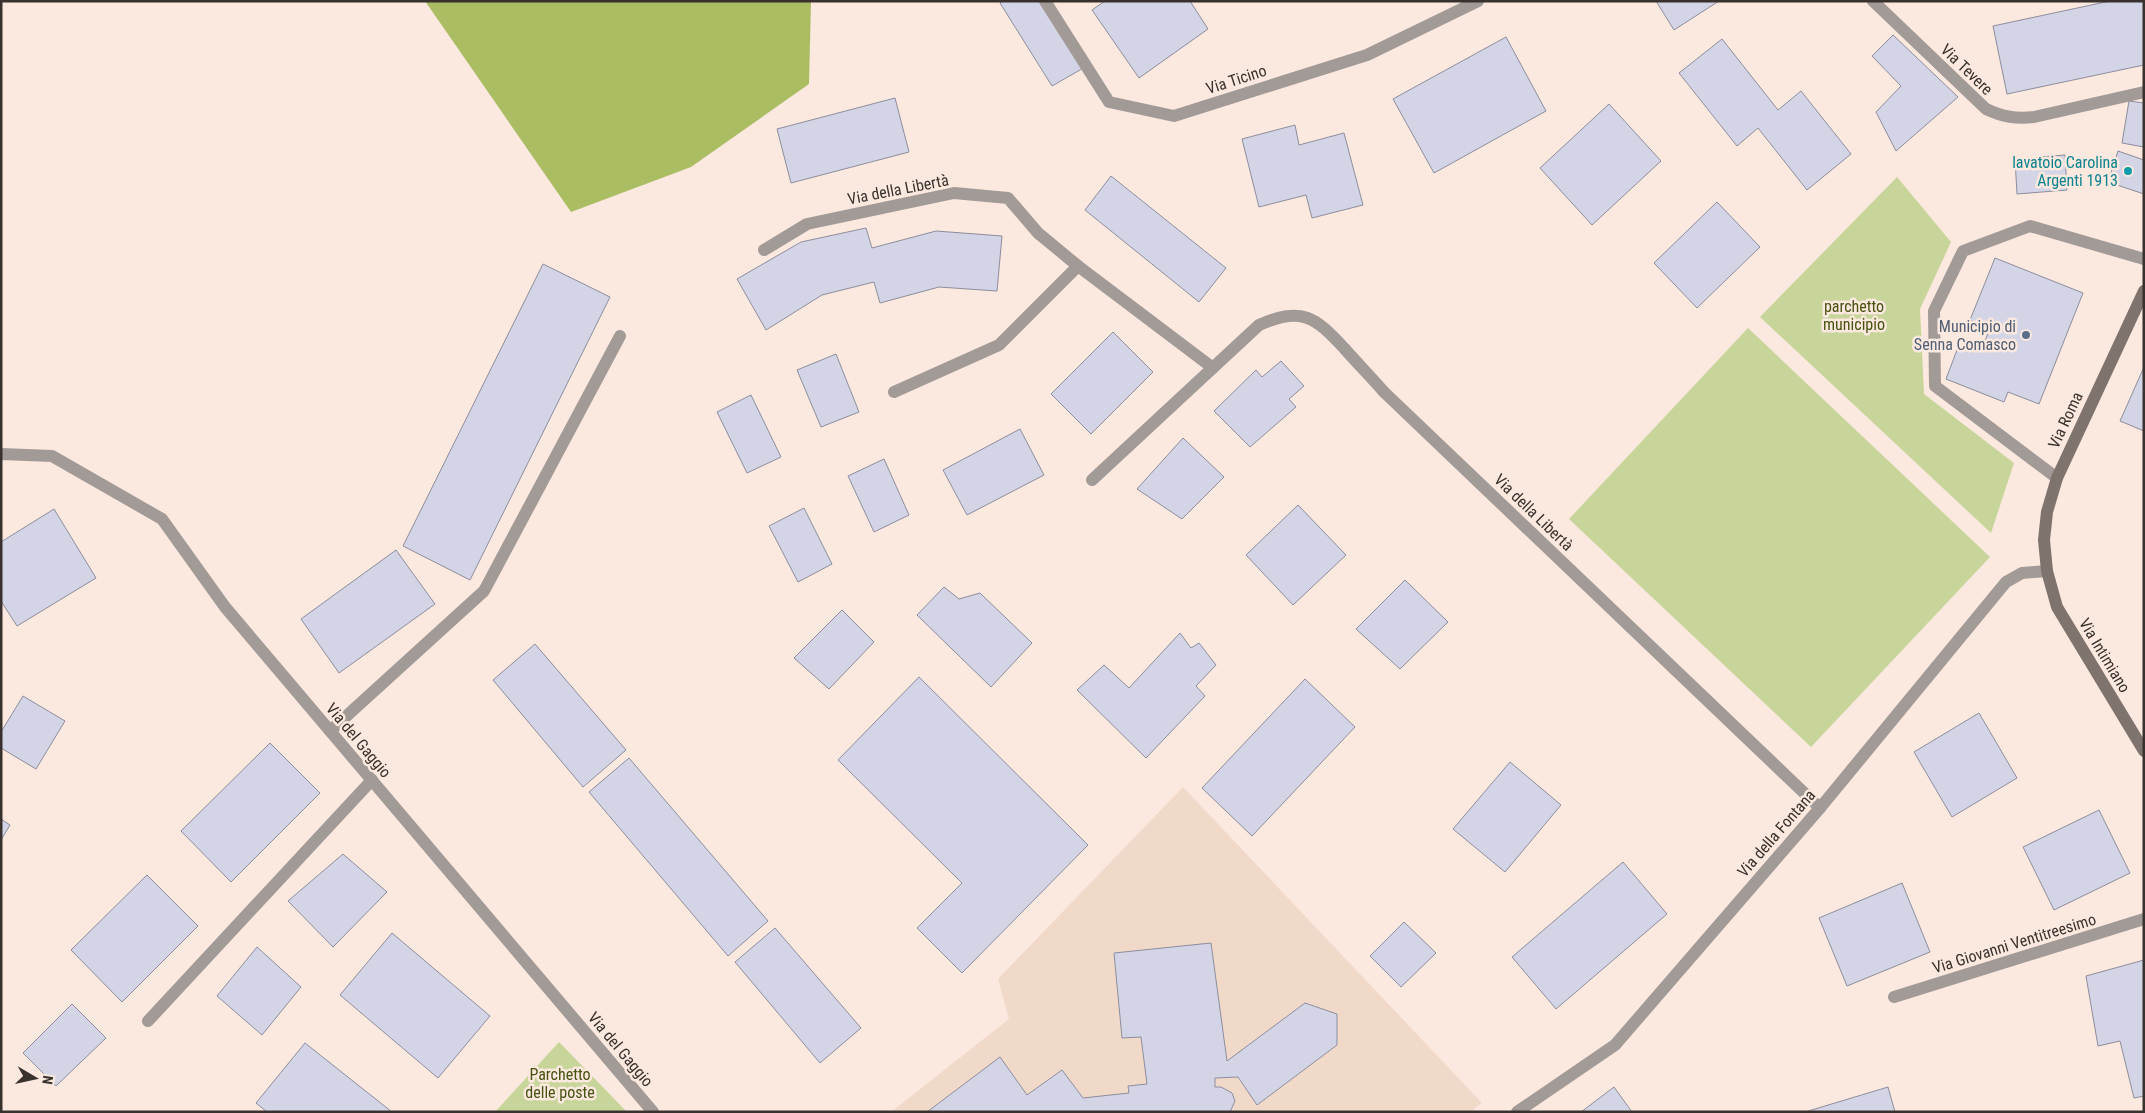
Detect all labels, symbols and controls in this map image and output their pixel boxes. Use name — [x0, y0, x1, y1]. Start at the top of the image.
street label: Via Tevere — [1937, 40, 1997, 99]
street label: Via Ticino — [1203, 61, 1269, 98]
place label: lavatoio Carolina Argenti 1913 — [2012, 153, 2118, 190]
marker: lavatoio Carolina Argenti 1913 — [2122, 165, 2134, 177]
street label: Via della Libertà — [846, 170, 950, 209]
park label: parchetto municipio — [1823, 297, 1885, 334]
place label: Municipio di Senna Comasco — [1914, 317, 2016, 354]
marker: Municipio di Senna Comasco — [2020, 329, 2032, 341]
street label: Via Roma — [2044, 389, 2087, 452]
street label: Via della Libertà — [1490, 470, 1577, 555]
street label: Via Intimiano — [2075, 615, 2134, 696]
street label: Via del Gaggio — [322, 699, 395, 781]
street label: Via della Fontana — [1733, 786, 1819, 881]
street label: Via Giovanni Ventitreesimo — [1930, 910, 2098, 977]
street label: Via del Gaggio — [584, 1008, 657, 1090]
north arrow — [10, 1053, 60, 1103]
park label: Parchetto delle poste — [525, 1065, 595, 1102]
text: N — [39, 1075, 56, 1086]

